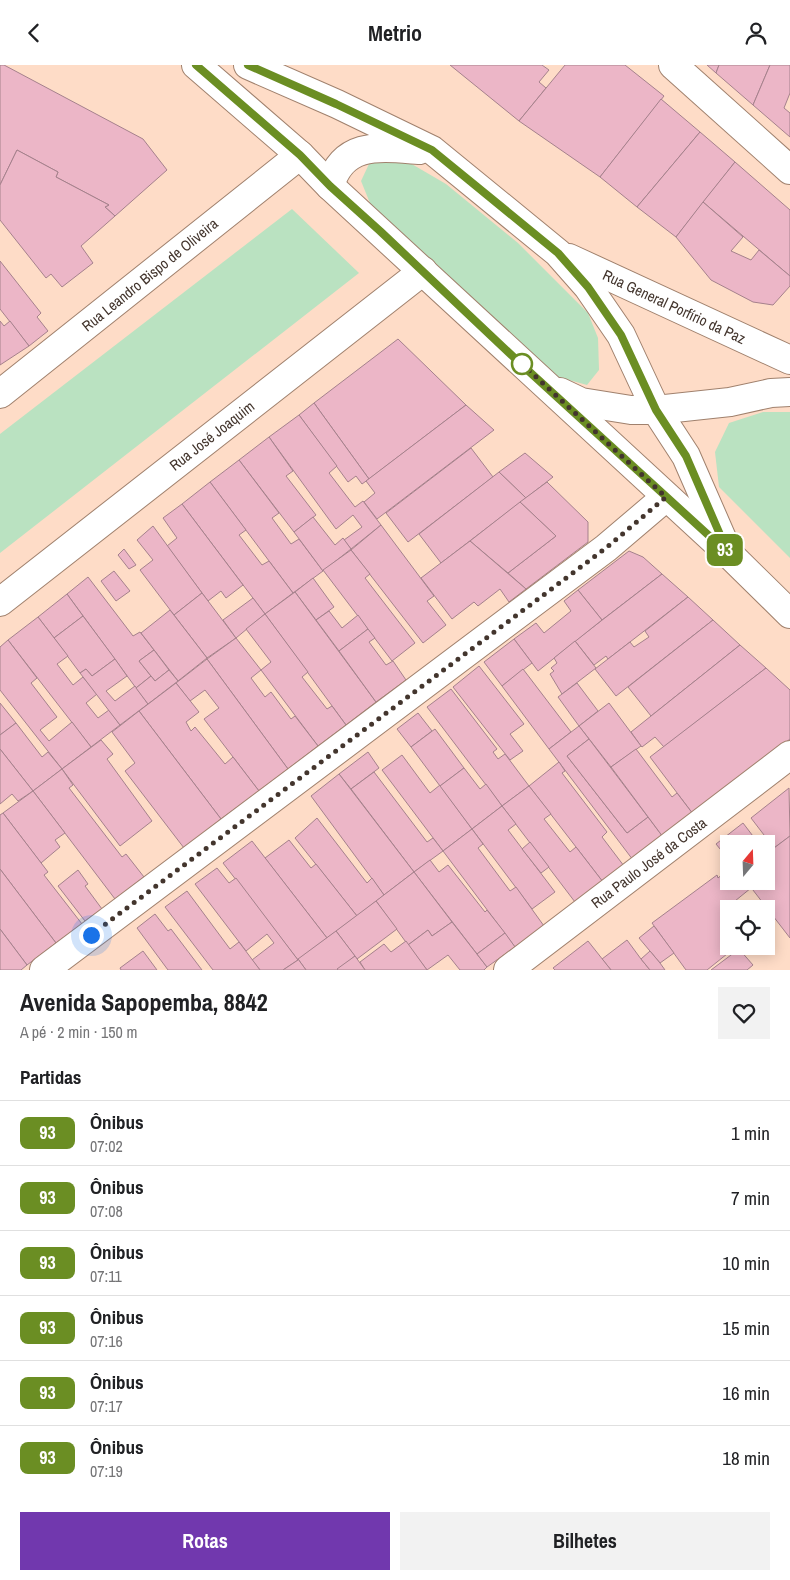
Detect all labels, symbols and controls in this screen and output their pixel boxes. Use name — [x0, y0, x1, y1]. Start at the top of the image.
text: Metrio — [368, 18, 422, 48]
icon: back — [20, 19, 48, 47]
icon: person — [742, 19, 770, 47]
street label: Rua Leandro Bispo de Oliveira — [77, 213, 222, 336]
street label: Rua General Porfírio da Paz — [599, 264, 749, 349]
unlabelled marker — [511, 353, 533, 375]
street label: Rua José Joaquim — [165, 396, 259, 475]
line badge: 93 — [702, 534, 748, 566]
text: 93 — [717, 537, 733, 562]
street label: Rua Paulo José da Costa — [587, 812, 711, 913]
north arrow — [720, 835, 775, 890]
map controls — [720, 835, 775, 955]
button: locate — [720, 900, 775, 955]
your location — [79, 923, 104, 948]
text: Avenida Sapopemba, 8842 — [20, 986, 268, 1018]
button: heart — [718, 987, 770, 1039]
text: A pé · 2 min · 150 m — [20, 1021, 137, 1043]
text: Partidas — [20, 1064, 81, 1090]
text: Ônibus — [90, 1109, 144, 1135]
text: 93 — [39, 1120, 56, 1145]
text: 1 min — [731, 1120, 770, 1146]
text: 07:02 — [90, 1135, 123, 1157]
text: Ônibus — [90, 1174, 144, 1200]
text: 93 — [39, 1185, 56, 1210]
text: 7 min — [731, 1185, 770, 1211]
text: 07:08 — [90, 1200, 123, 1222]
text: Ônibus — [90, 1239, 144, 1265]
text: 93 — [39, 1250, 56, 1275]
text: 10 min — [722, 1250, 770, 1276]
text: 07:11 — [90, 1265, 122, 1287]
text: Ônibus — [90, 1304, 144, 1330]
text: 93 — [39, 1315, 56, 1340]
text: 15 min — [722, 1315, 770, 1341]
text: 07:16 — [90, 1330, 123, 1352]
text: Ônibus — [90, 1369, 144, 1395]
text: 93 — [39, 1380, 56, 1405]
text: 16 min — [722, 1380, 770, 1406]
text: 07:17 — [90, 1395, 123, 1417]
text: Ônibus — [90, 1434, 144, 1460]
text: 93 — [39, 1445, 56, 1470]
text: 18 min — [722, 1445, 770, 1471]
text: 07:19 — [90, 1460, 123, 1482]
button: Rotas — [20, 1512, 390, 1570]
button: Bilhetes — [400, 1512, 770, 1570]

